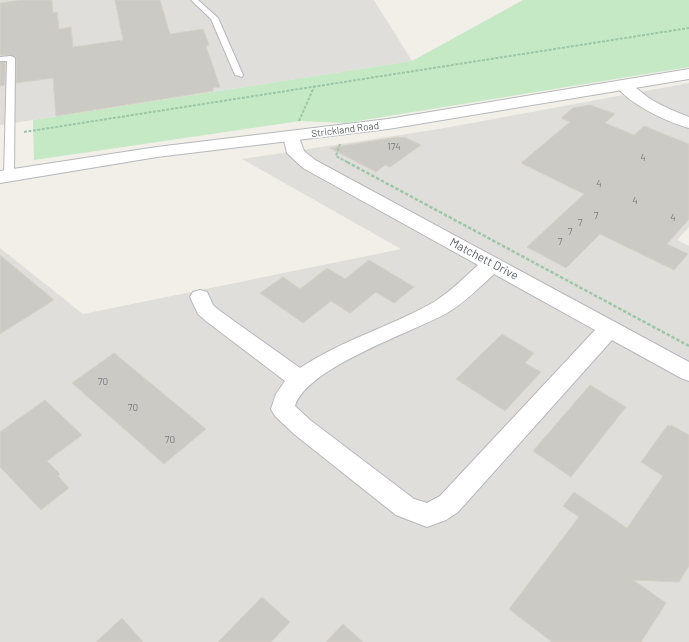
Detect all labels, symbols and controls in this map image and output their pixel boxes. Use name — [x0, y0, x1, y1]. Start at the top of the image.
street label: Strickland Road — [310, 119, 380, 139]
house number: 174 — [387, 140, 401, 152]
house number: 4 — [640, 151, 646, 163]
house number: 4 — [596, 177, 602, 189]
house number: 4 — [632, 194, 638, 206]
house number: 7 — [594, 209, 599, 221]
house number: 4 — [670, 211, 676, 223]
house number: 7 — [578, 216, 583, 228]
house number: 7 — [568, 225, 573, 237]
street label: Matchett Drive — [448, 234, 521, 282]
house number: 7 — [558, 235, 563, 247]
house number: 70 — [98, 375, 108, 387]
house number: 70 — [128, 401, 138, 413]
house number: 70 — [165, 433, 175, 445]

